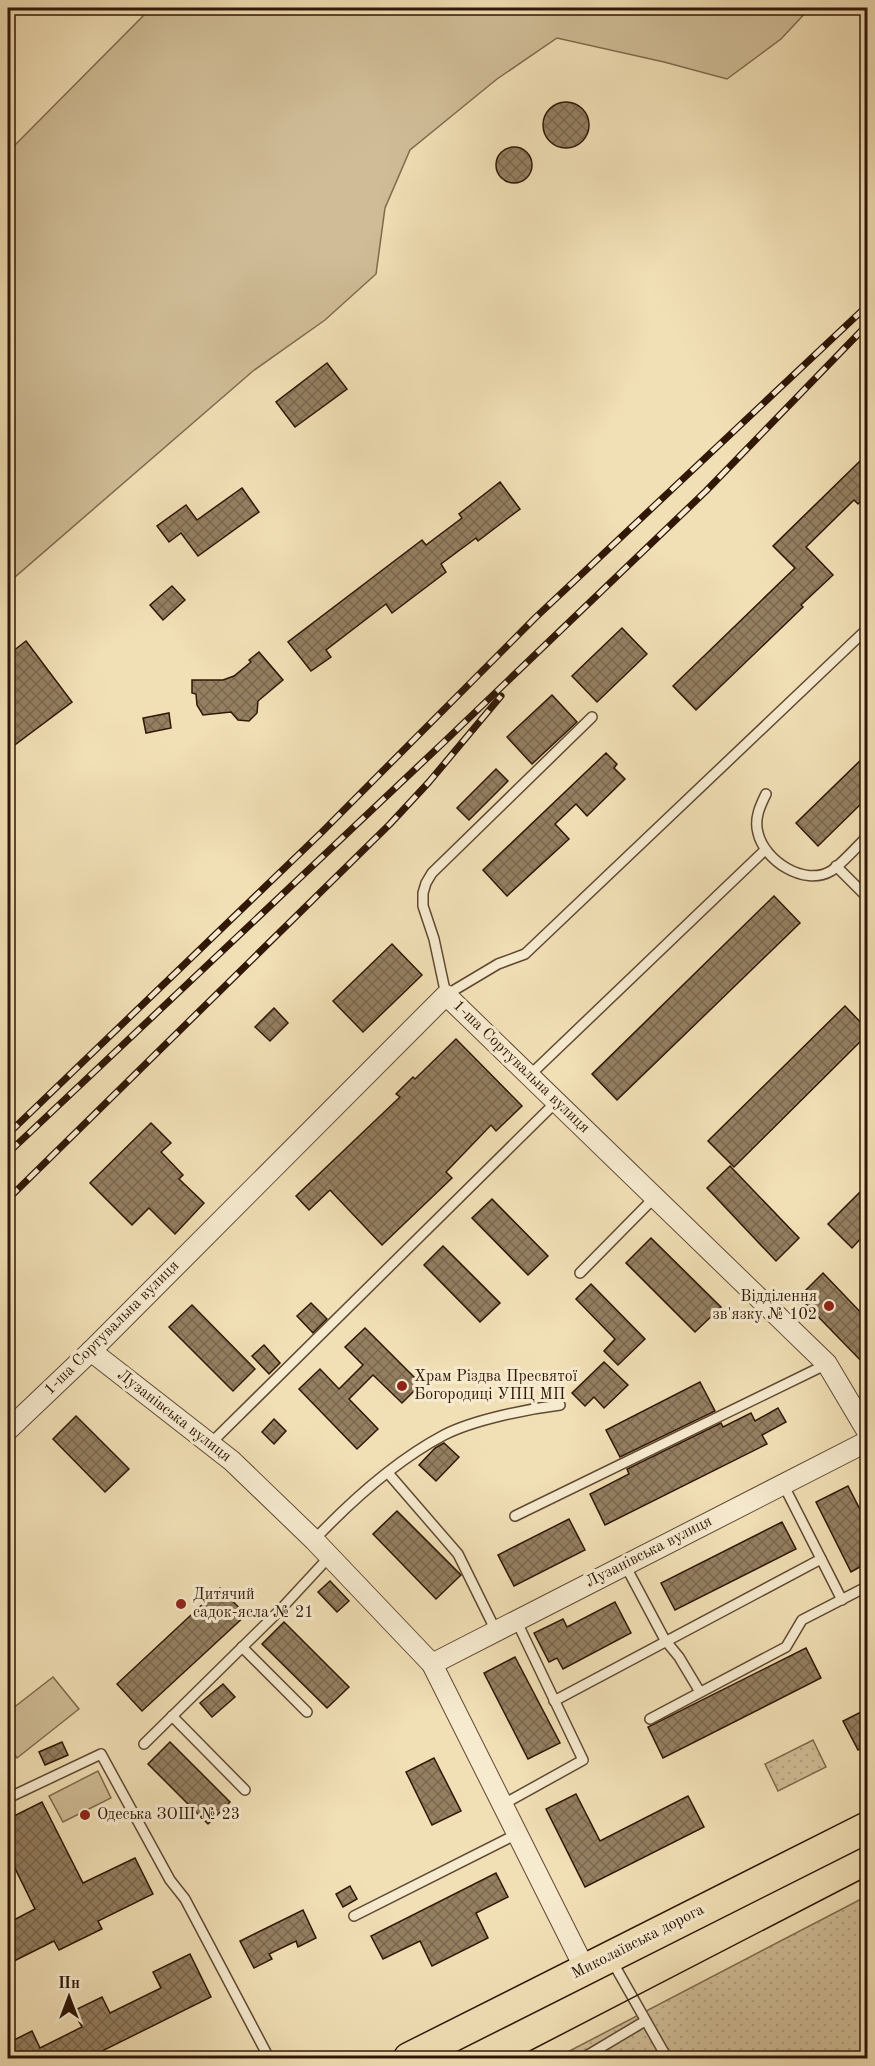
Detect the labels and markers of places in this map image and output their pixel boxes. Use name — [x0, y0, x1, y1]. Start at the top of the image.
place label: Відділення зв'язку № 102 — [713, 1289, 817, 1323]
marker: Відділення зв'язку № 102 — [822, 1299, 836, 1313]
place label: Храм Різдва Пресвятої Богородиці УПЦ МП — [414, 1369, 578, 1403]
marker: Храм Різдва Пресвятої Богородиці УПЦ МП — [395, 1379, 409, 1393]
place label: Дитячий садок-ясла № 21 — [193, 1587, 313, 1621]
marker: Дитячий садок-ясла № 21 — [174, 1597, 188, 1611]
place label: Одеська ЗОШ № 23 — [97, 1807, 240, 1823]
marker: Одеська ЗОШ № 23 — [78, 1808, 92, 1822]

